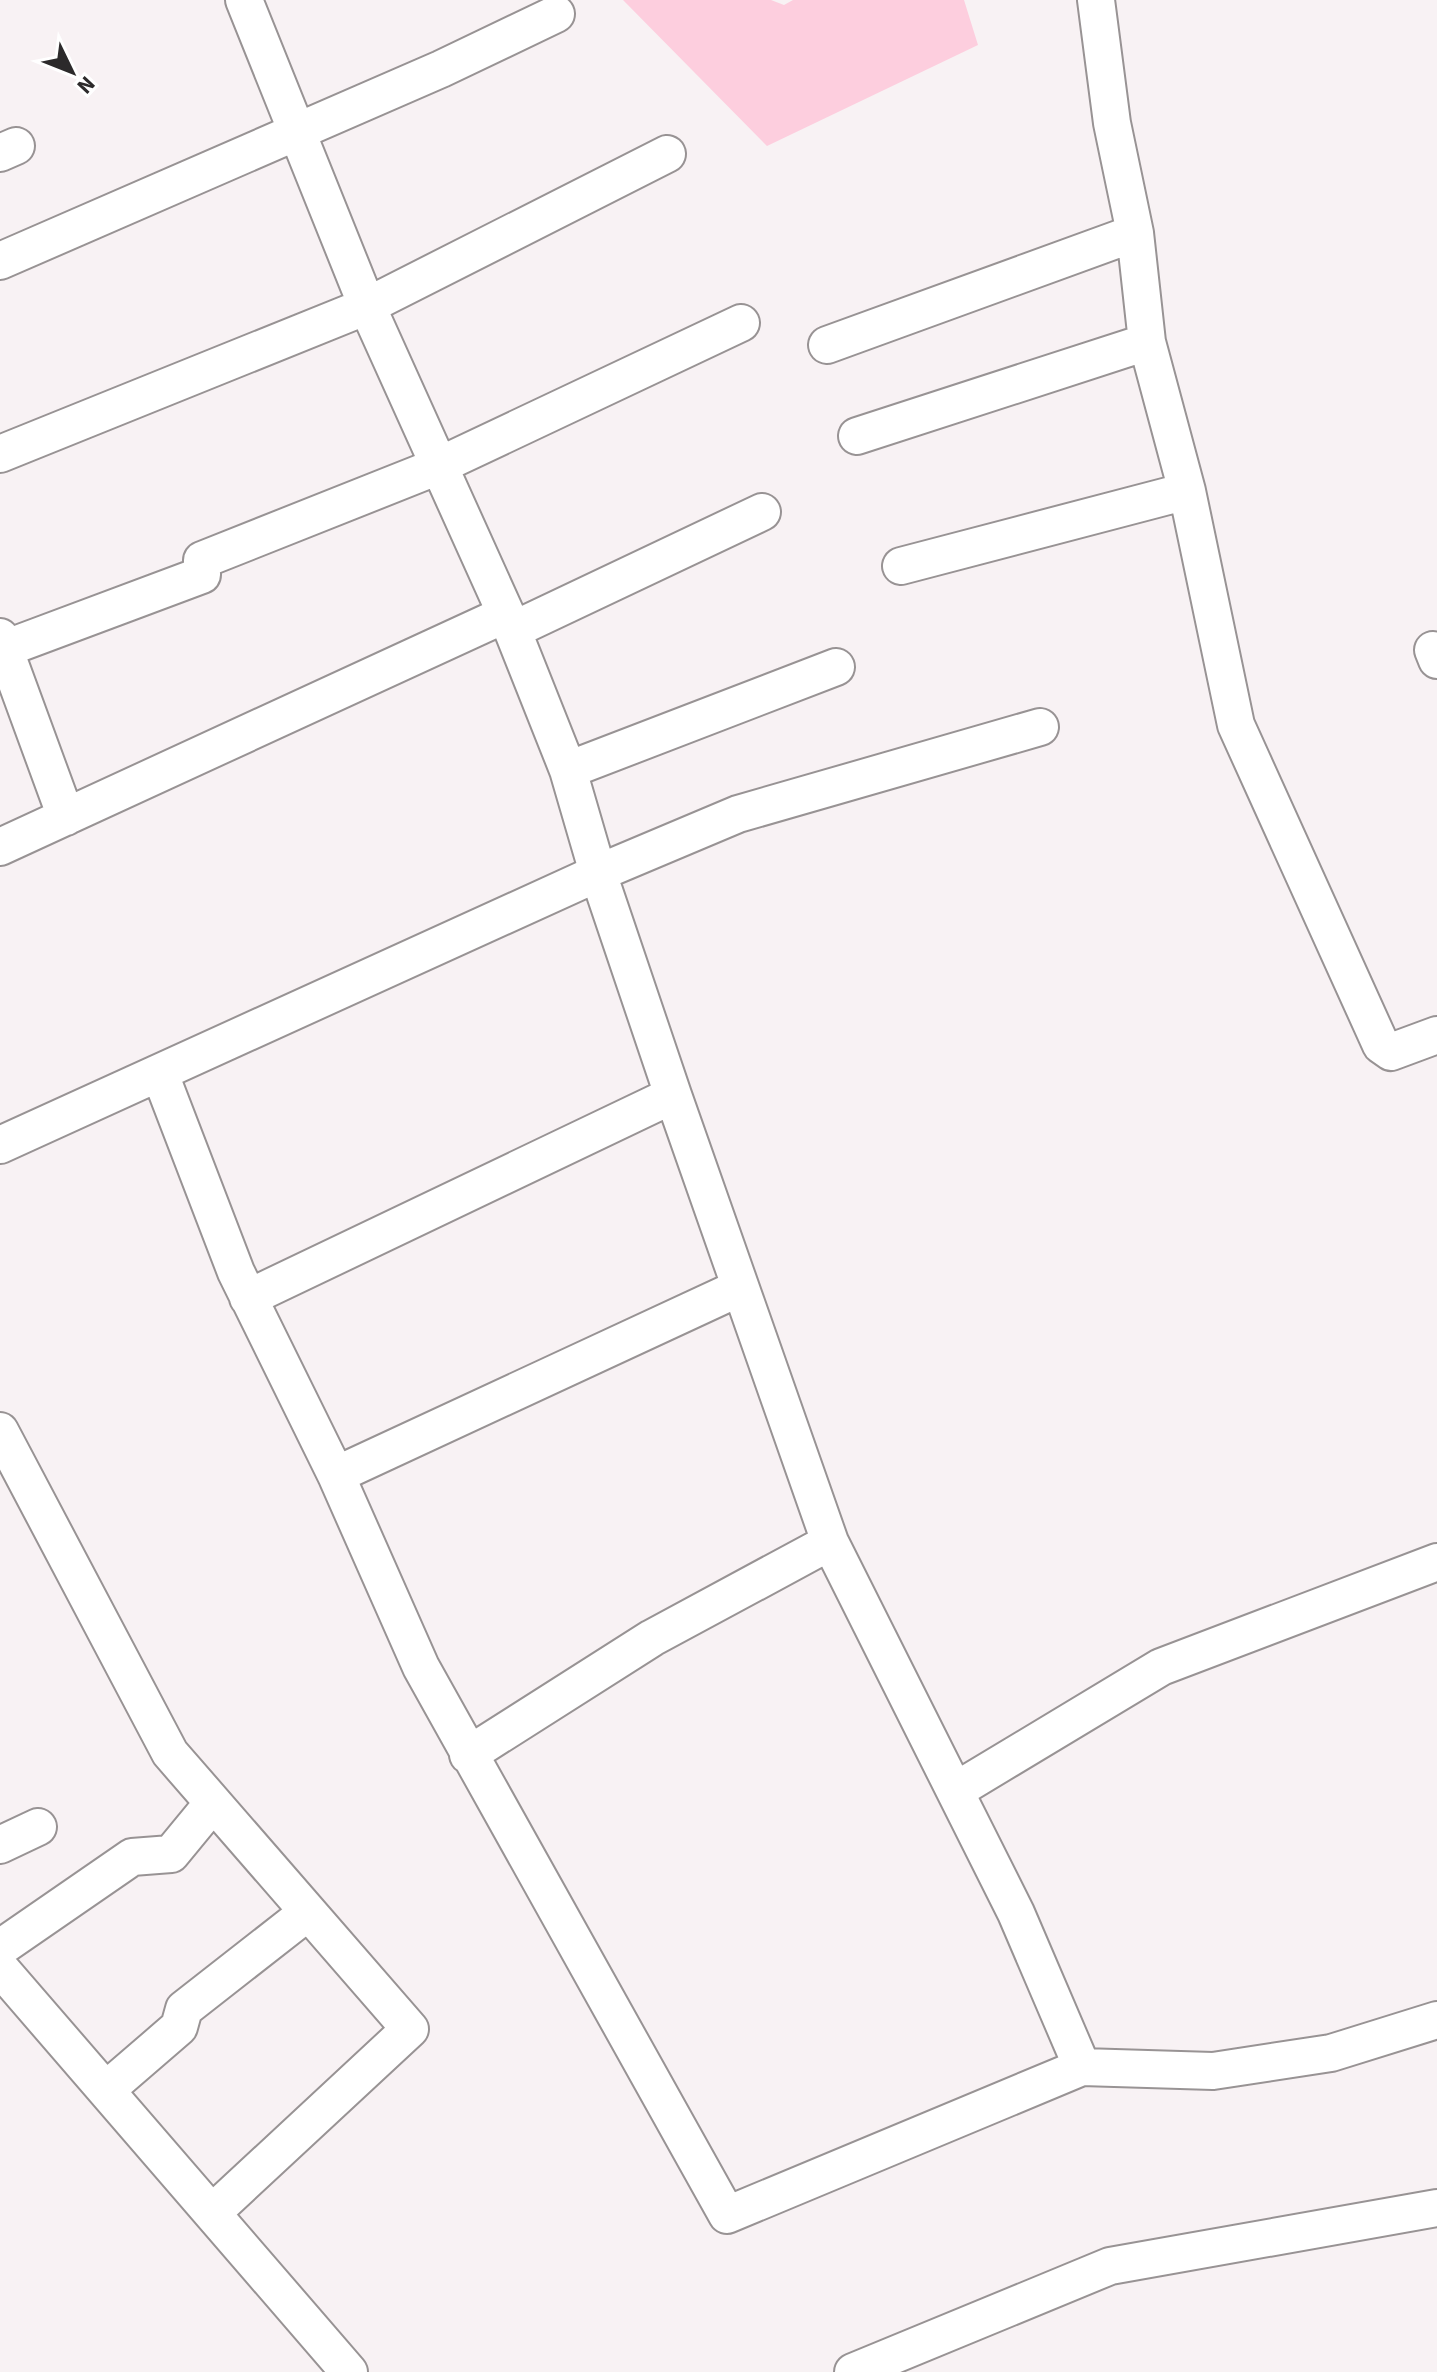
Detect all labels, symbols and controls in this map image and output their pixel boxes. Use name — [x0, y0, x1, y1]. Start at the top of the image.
north arrow — [32, 32, 112, 112]
text: N — [69, 69, 103, 101]

